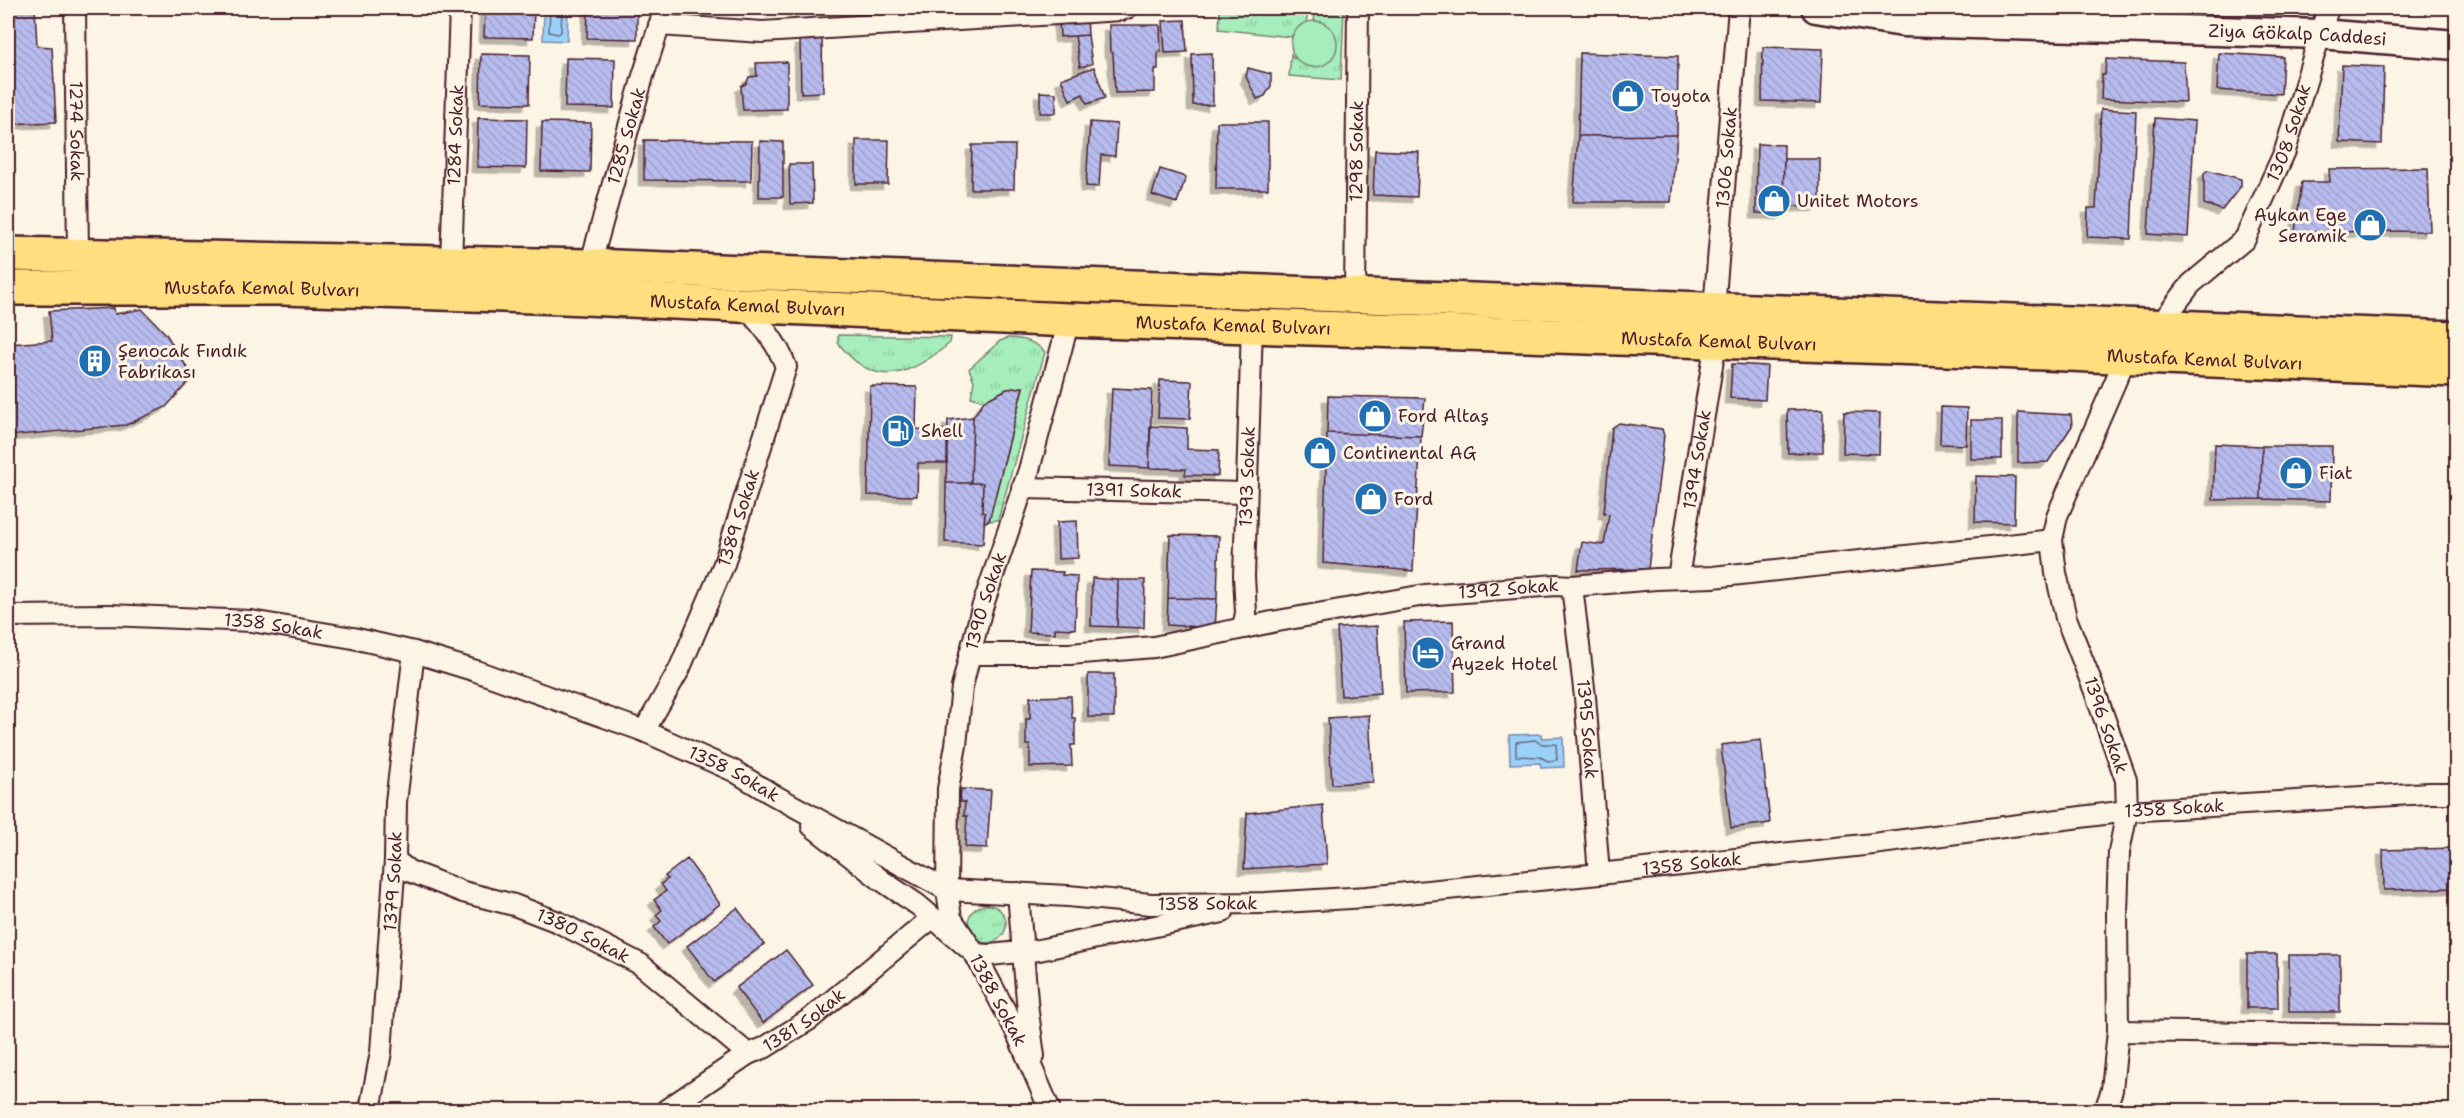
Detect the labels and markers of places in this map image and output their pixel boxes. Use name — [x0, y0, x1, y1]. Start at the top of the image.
shop icon: Toyota — [1610, 78, 1646, 114]
place label: Toyota — [1651, 84, 1710, 108]
shop icon: Unitet Motors — [1756, 183, 1792, 219]
place label: Unitet Motors — [1797, 189, 1919, 213]
place label: Aykan Ege Seramik — [2254, 203, 2347, 248]
shop icon: Aykan Ege Seramik — [2352, 207, 2388, 243]
place label: Şenocak Fındık Fabrikası — [118, 339, 247, 384]
building icon: Şenocak Fındık Fabrikası — [77, 343, 113, 379]
shop icon: Ford Altaş — [1357, 398, 1393, 434]
place label: Ford Altaş — [1398, 404, 1489, 428]
fuel station icon: Shell — [880, 413, 916, 449]
place label: Shell — [921, 419, 963, 443]
shop icon: Continental AG — [1302, 435, 1338, 471]
place label: Continental AG — [1343, 441, 1477, 465]
shop icon: Fiat — [2278, 455, 2314, 491]
place label: Fiat — [2319, 461, 2353, 485]
shop icon: Ford — [1353, 481, 1389, 517]
place label: Ford — [1394, 487, 1433, 511]
place label: Grand Ayzek Hotel — [1451, 631, 1558, 676]
hotel icon: Grand Ayzek Hotel — [1410, 635, 1446, 671]

